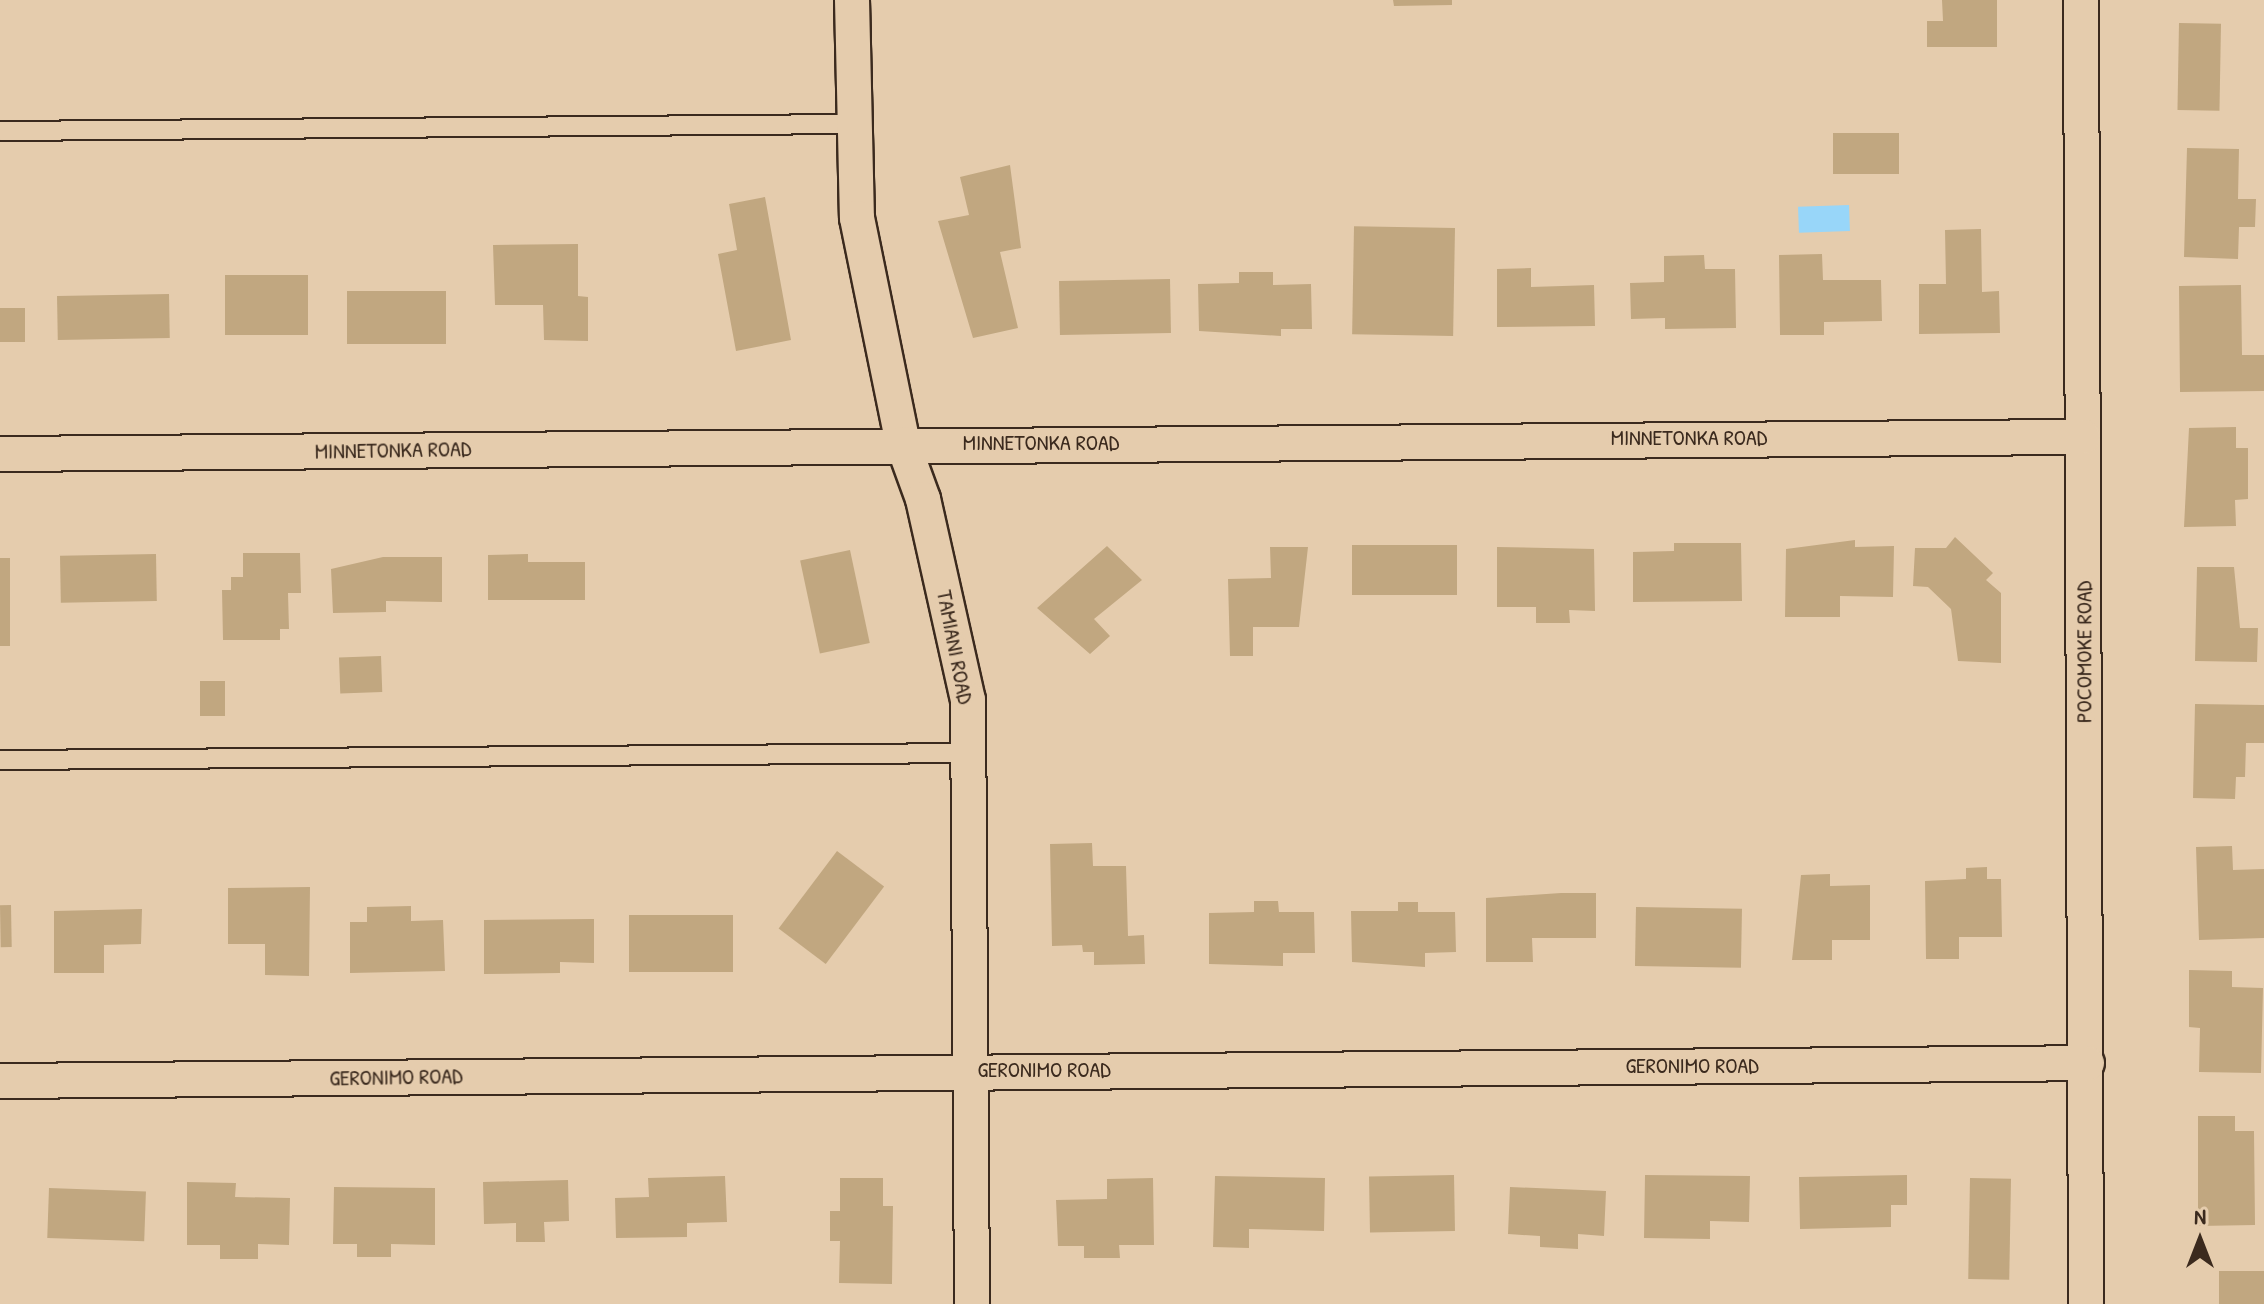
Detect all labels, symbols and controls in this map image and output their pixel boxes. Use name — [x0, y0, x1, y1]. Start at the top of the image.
street label: MINNETONKA ROAD — [1611, 425, 1767, 451]
street label: MINNETONKA ROAD — [963, 430, 1119, 456]
street label: MINNETONKA ROAD — [315, 435, 471, 465]
street label: POCOMOKE ROAD — [2071, 581, 2097, 723]
street label: TAMIANI ROAD — [931, 588, 979, 706]
street label: GERONIMO ROAD — [1625, 1053, 1759, 1079]
street label: GERONIMO ROAD — [977, 1057, 1111, 1083]
street label: GERONIMO ROAD — [329, 1063, 463, 1091]
north arrow — [2160, 1200, 2240, 1280]
text: N — [2194, 1201, 2206, 1231]

